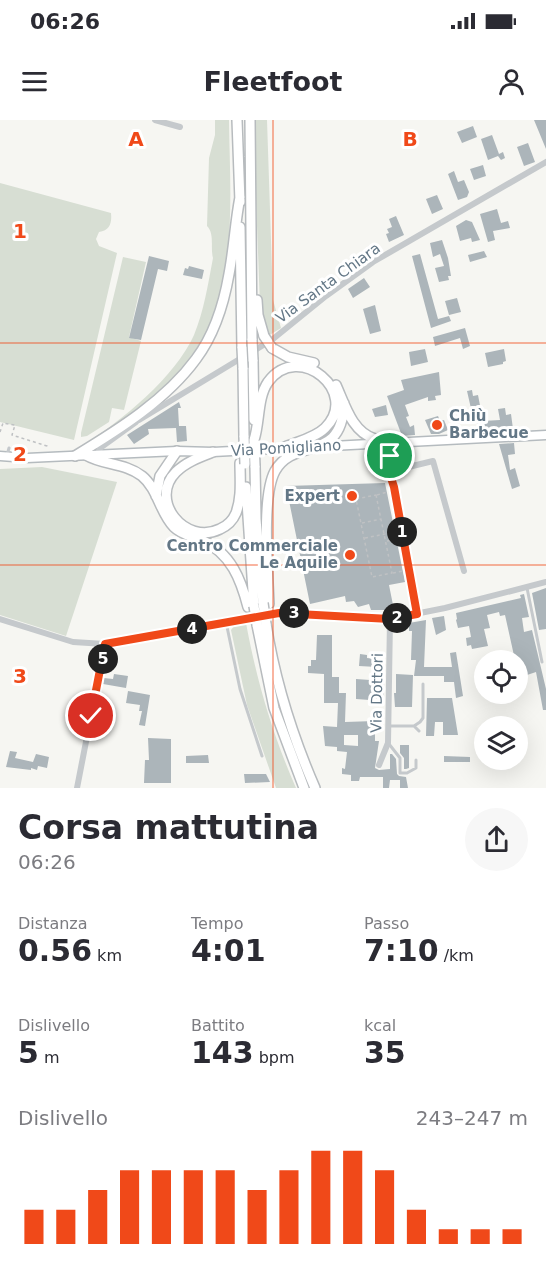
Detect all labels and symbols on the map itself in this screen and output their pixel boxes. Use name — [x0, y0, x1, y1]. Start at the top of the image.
text: A — [128, 127, 144, 151]
text: B — [402, 127, 418, 151]
text: 1 — [13, 219, 27, 243]
street label: Via Santa Chiara — [272, 239, 384, 327]
place label: Chiù Barbecue — [449, 407, 529, 442]
marker: Chiù Barbecue — [430, 418, 444, 432]
pin — [364, 430, 415, 481]
street label: Via Pomigliano — [230, 436, 342, 460]
text: 2 — [13, 442, 27, 466]
place label: Expert — [285, 487, 340, 505]
marker: Expert — [345, 489, 359, 503]
pin: 1 — [387, 517, 417, 547]
place label: Centro Commerciale Le Aquile — [166, 537, 338, 572]
marker: Centro Commerciale Le Aquile — [343, 548, 357, 562]
pin: 3 — [279, 598, 309, 628]
pin: 2 — [382, 603, 412, 633]
pin: 4 — [177, 614, 207, 644]
pin: 5 — [88, 644, 118, 674]
street label: Via Dottori — [367, 653, 387, 733]
text: 3 — [13, 664, 27, 688]
pin — [65, 690, 116, 741]

